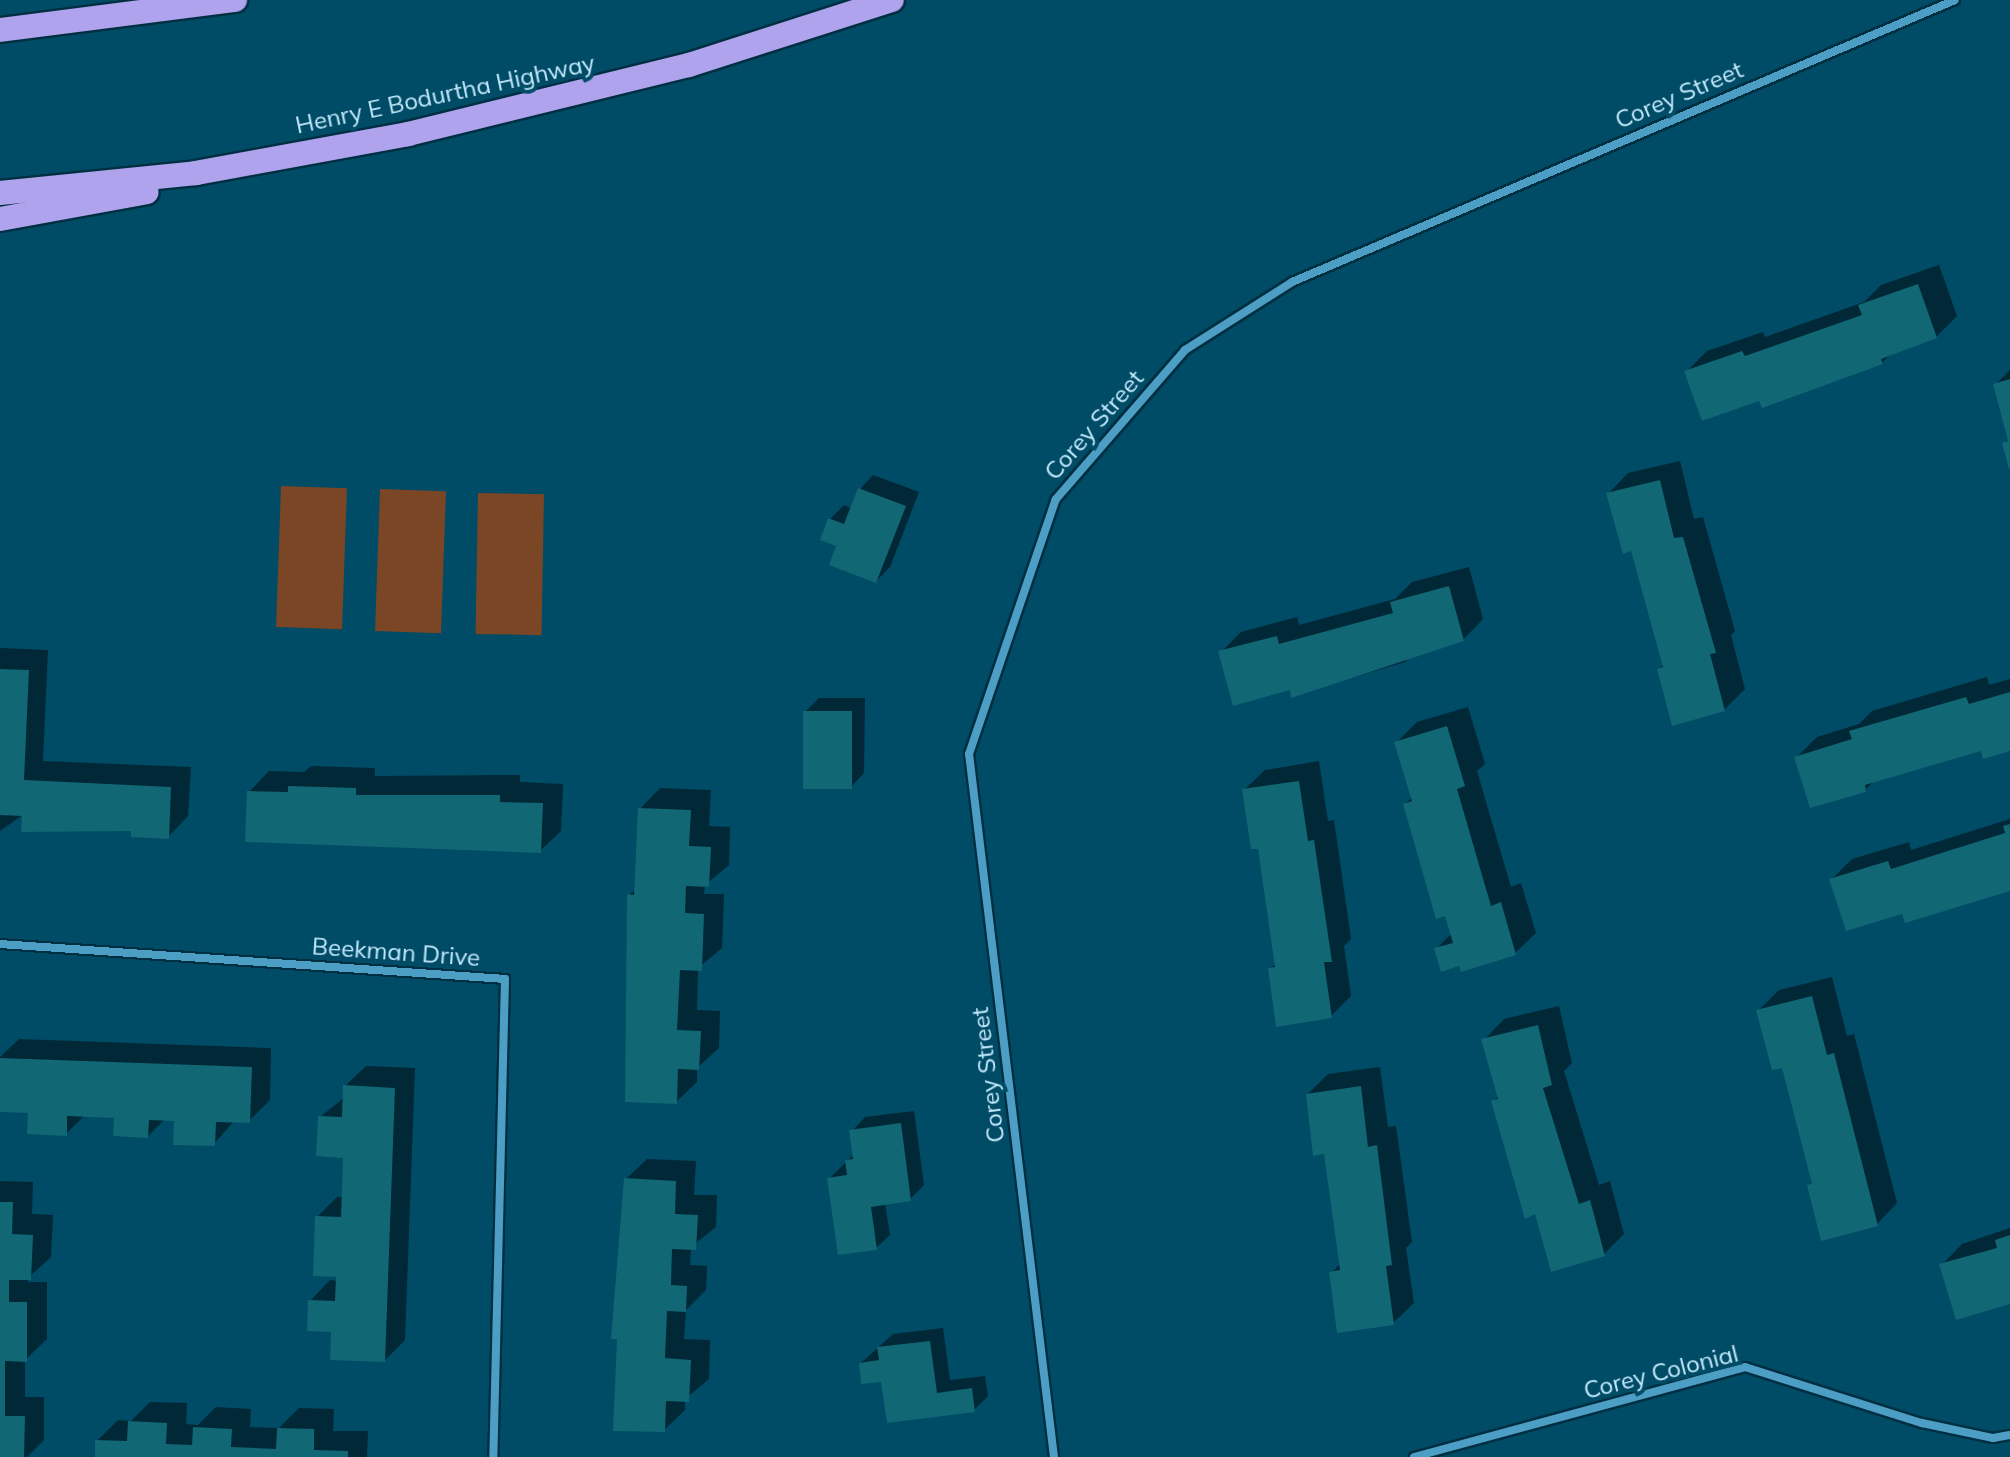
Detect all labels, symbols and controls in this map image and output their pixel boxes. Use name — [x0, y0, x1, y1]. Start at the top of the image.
street label: Henry E Bodurtha Highway — [293, 48, 597, 140]
street label: Corey Street — [1611, 55, 1747, 135]
street label: Corey Street — [1038, 364, 1150, 486]
street label: Beekman Drive — [311, 932, 481, 972]
street label: Corey Street — [965, 1006, 1011, 1144]
street label: Corey Colonial — [1581, 1339, 1741, 1405]

